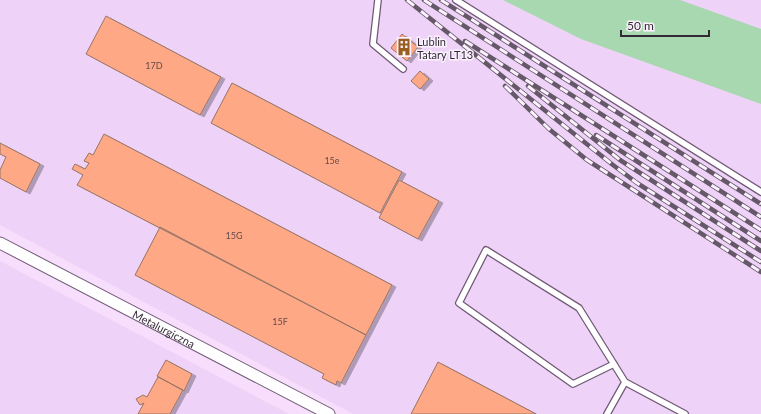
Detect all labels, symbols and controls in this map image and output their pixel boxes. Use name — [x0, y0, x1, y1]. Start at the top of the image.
scale bar — [621, 12, 709, 38]
text: 50 m — [627, 18, 654, 33]
place label: Lublin Tatary LT13 — [417, 35, 473, 61]
building icon: Lublin Tatary LT13 — [394, 37, 414, 57]
house number: 17D — [145, 60, 163, 71]
house number: 15e — [324, 155, 340, 166]
house number: 15G — [225, 230, 243, 241]
street label: Metalurgiczna — [131, 307, 197, 350]
house number: 15F — [272, 316, 288, 327]

